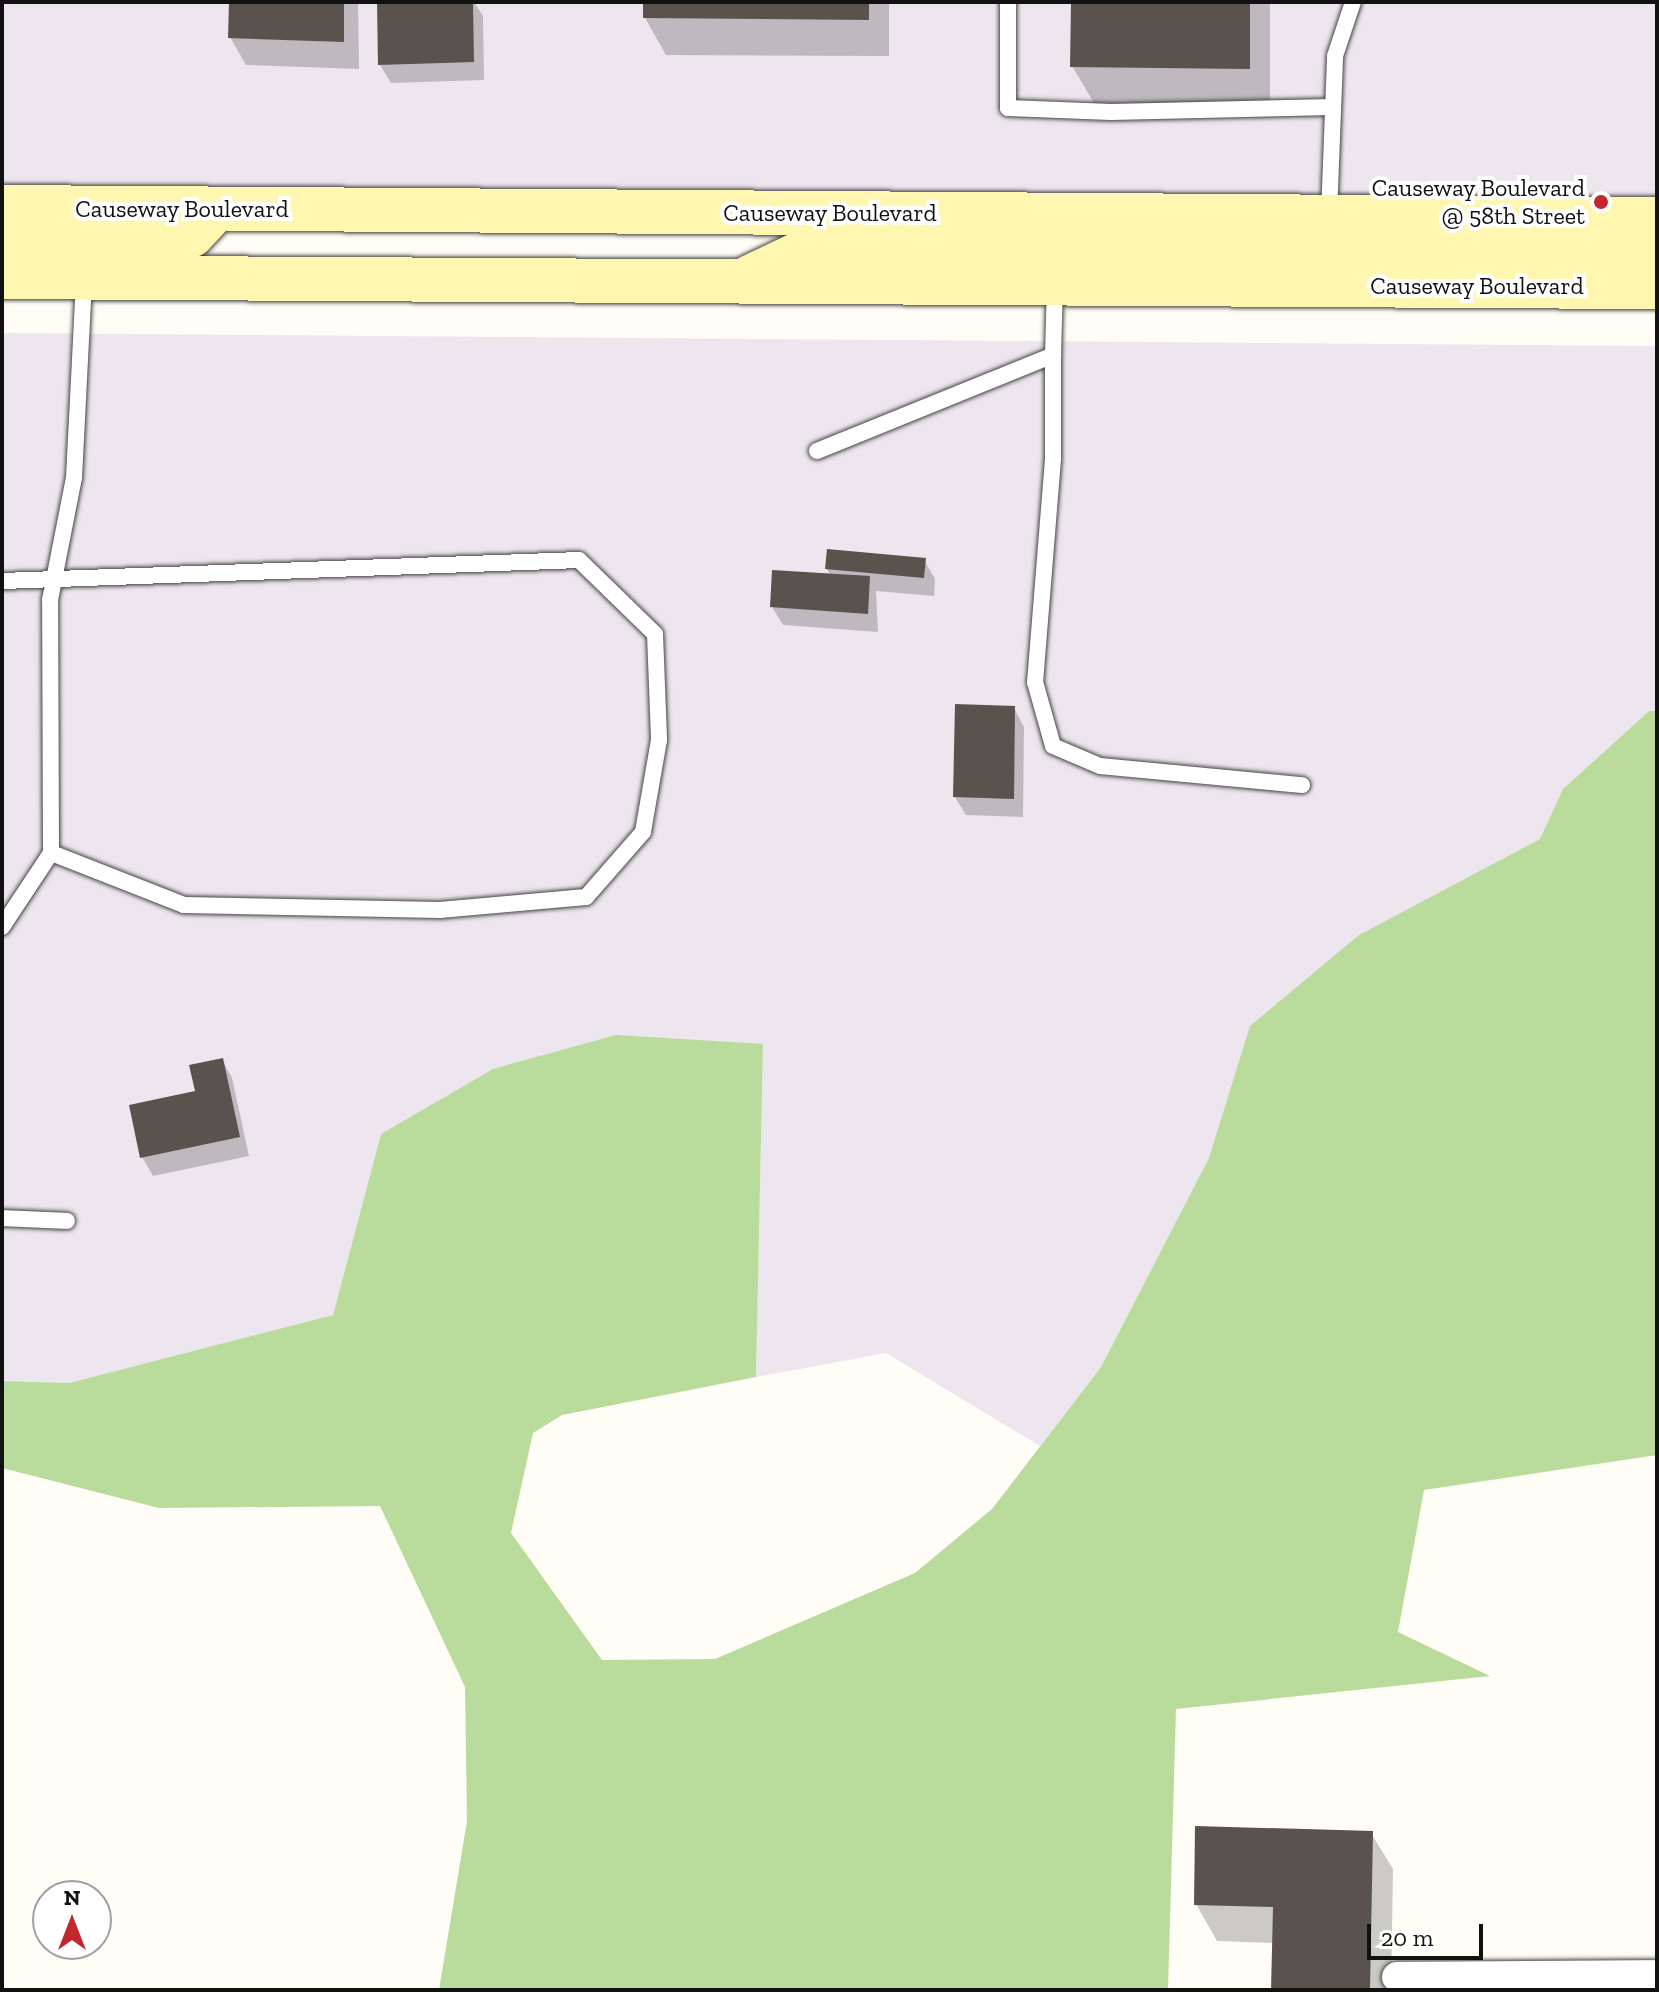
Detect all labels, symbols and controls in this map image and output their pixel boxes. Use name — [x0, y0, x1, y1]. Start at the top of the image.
place label: Causeway Boulevard @ 58th Street — [1371, 174, 1585, 230]
marker: Causeway Boulevard @ 58th Street — [1592, 193, 1610, 211]
street label: Causeway Boulevard — [75, 195, 289, 223]
street label: Causeway Boulevard — [723, 199, 937, 227]
street label: Causeway Boulevard — [1370, 272, 1584, 300]
north arrow — [32, 1880, 112, 1960]
text: N — [64, 1884, 80, 1911]
scale bar — [1371, 1908, 1487, 1958]
text: 20 m — [1381, 1923, 1433, 1952]

